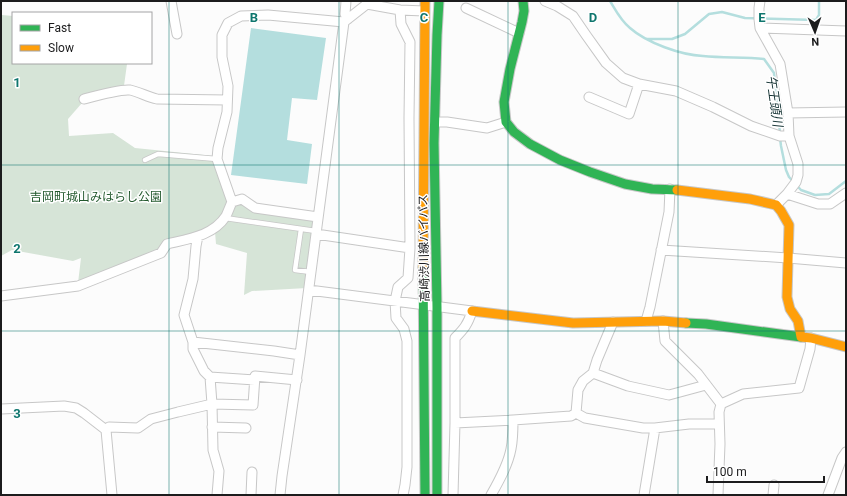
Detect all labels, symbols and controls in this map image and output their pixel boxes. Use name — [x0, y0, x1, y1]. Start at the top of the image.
text: B — [250, 10, 258, 25]
text: C — [420, 10, 429, 25]
text: D — [589, 10, 597, 25]
text: E — [758, 10, 766, 25]
legend — [12, 12, 152, 64]
north arrow — [795, 12, 835, 52]
text: Fast — [48, 21, 71, 35]
text: N — [811, 35, 819, 48]
text: Slow — [48, 41, 74, 55]
water label: 午王頭川 — [763, 74, 786, 130]
text: 1 — [13, 75, 21, 90]
park label: 吉岡町城山みはらし公園 — [30, 190, 162, 204]
street label: 高崎渋川線バイパス — [416, 194, 432, 302]
text: 2 — [13, 241, 21, 256]
text: 3 — [13, 406, 21, 421]
scale bar — [707, 458, 824, 484]
text: 100 m — [713, 465, 747, 479]

